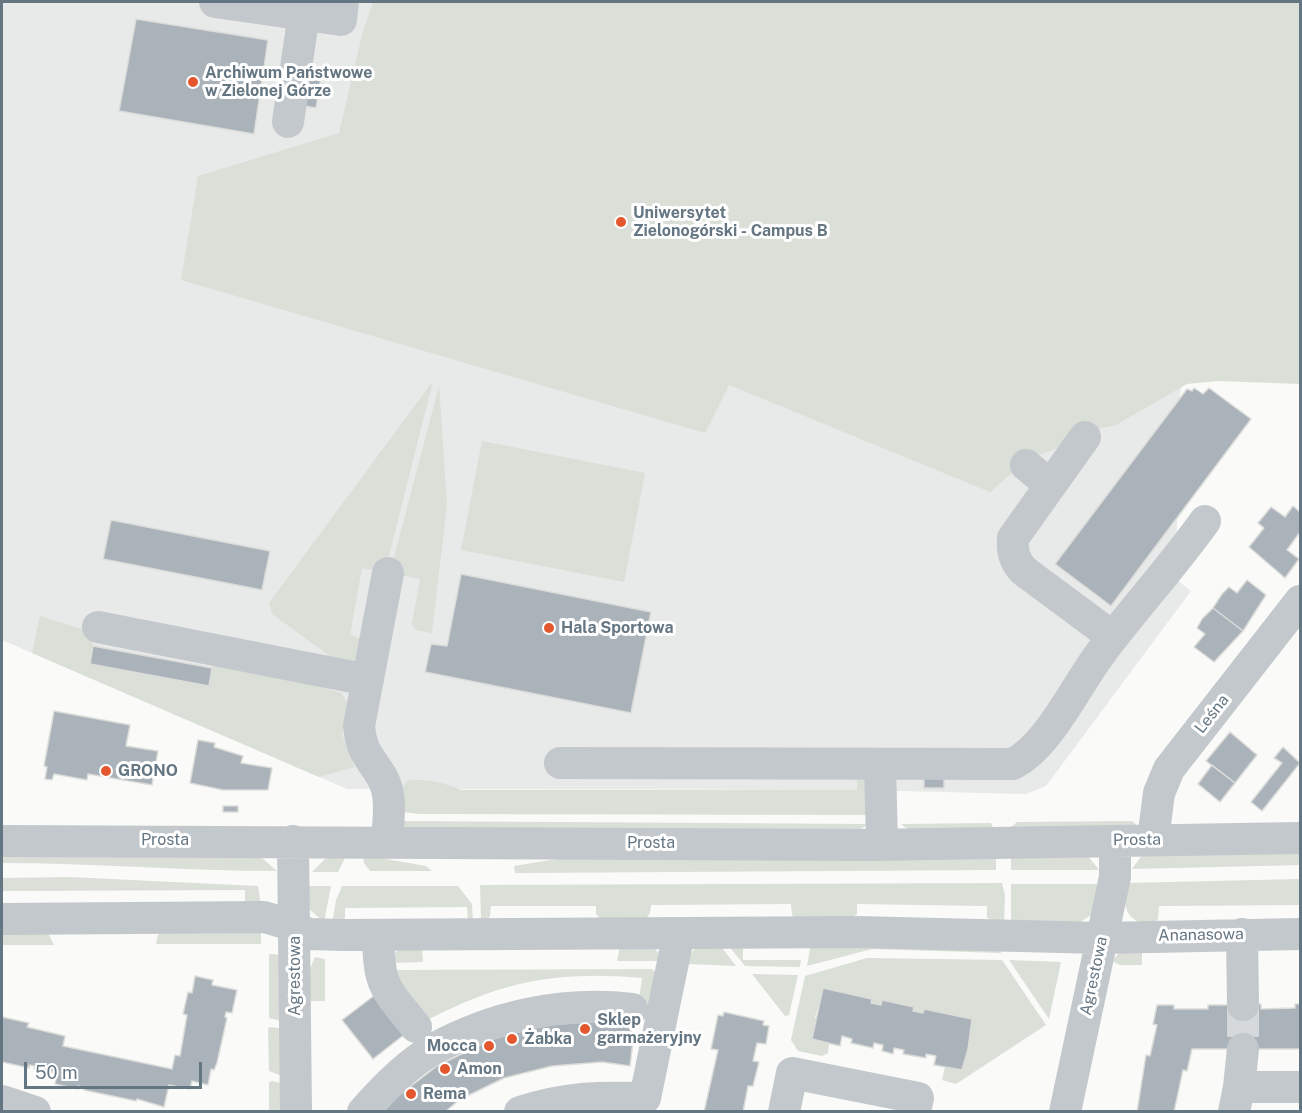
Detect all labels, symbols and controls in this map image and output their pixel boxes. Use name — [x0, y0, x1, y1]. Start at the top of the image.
place label: Archiwum Państwowe w Zielonej Górze — [205, 63, 372, 101]
marker: Archiwum Państwowe w Zielonej Górze — [186, 75, 200, 89]
place label: Uniwersytet Zielonogórski - Campus B — [633, 203, 828, 241]
marker: Uniwersytet Zielonogórski - Campus B — [614, 215, 628, 229]
place label: Hala Sportowa — [561, 618, 673, 638]
marker: Hala Sportowa — [542, 621, 556, 635]
street label: Leśna — [1191, 691, 1233, 737]
place label: GRONO — [118, 761, 178, 781]
marker: GRONO — [99, 764, 113, 778]
street label: Prosta — [141, 830, 189, 850]
street label: Prosta — [1113, 830, 1161, 850]
street label: Prosta — [627, 833, 675, 853]
street label: Ananasowa — [1158, 925, 1244, 945]
street label: Agrestowa — [1076, 935, 1112, 1017]
street label: Agrestowa — [285, 936, 305, 1016]
place label: Sklep garmażeryjny — [597, 1010, 701, 1048]
marker: Sklep garmażeryjny — [578, 1022, 592, 1036]
place label: Żabka — [524, 1029, 572, 1049]
marker: Żabka — [505, 1032, 519, 1046]
place label: Mocca — [427, 1036, 477, 1056]
marker: Mocca — [482, 1039, 496, 1053]
scale bar — [27, 1050, 206, 1088]
place label: Amon — [457, 1059, 502, 1079]
text: 50 m — [35, 1062, 78, 1083]
marker: Amon — [438, 1062, 452, 1076]
place label: Rema — [423, 1084, 466, 1104]
marker: Rema — [404, 1087, 418, 1101]

